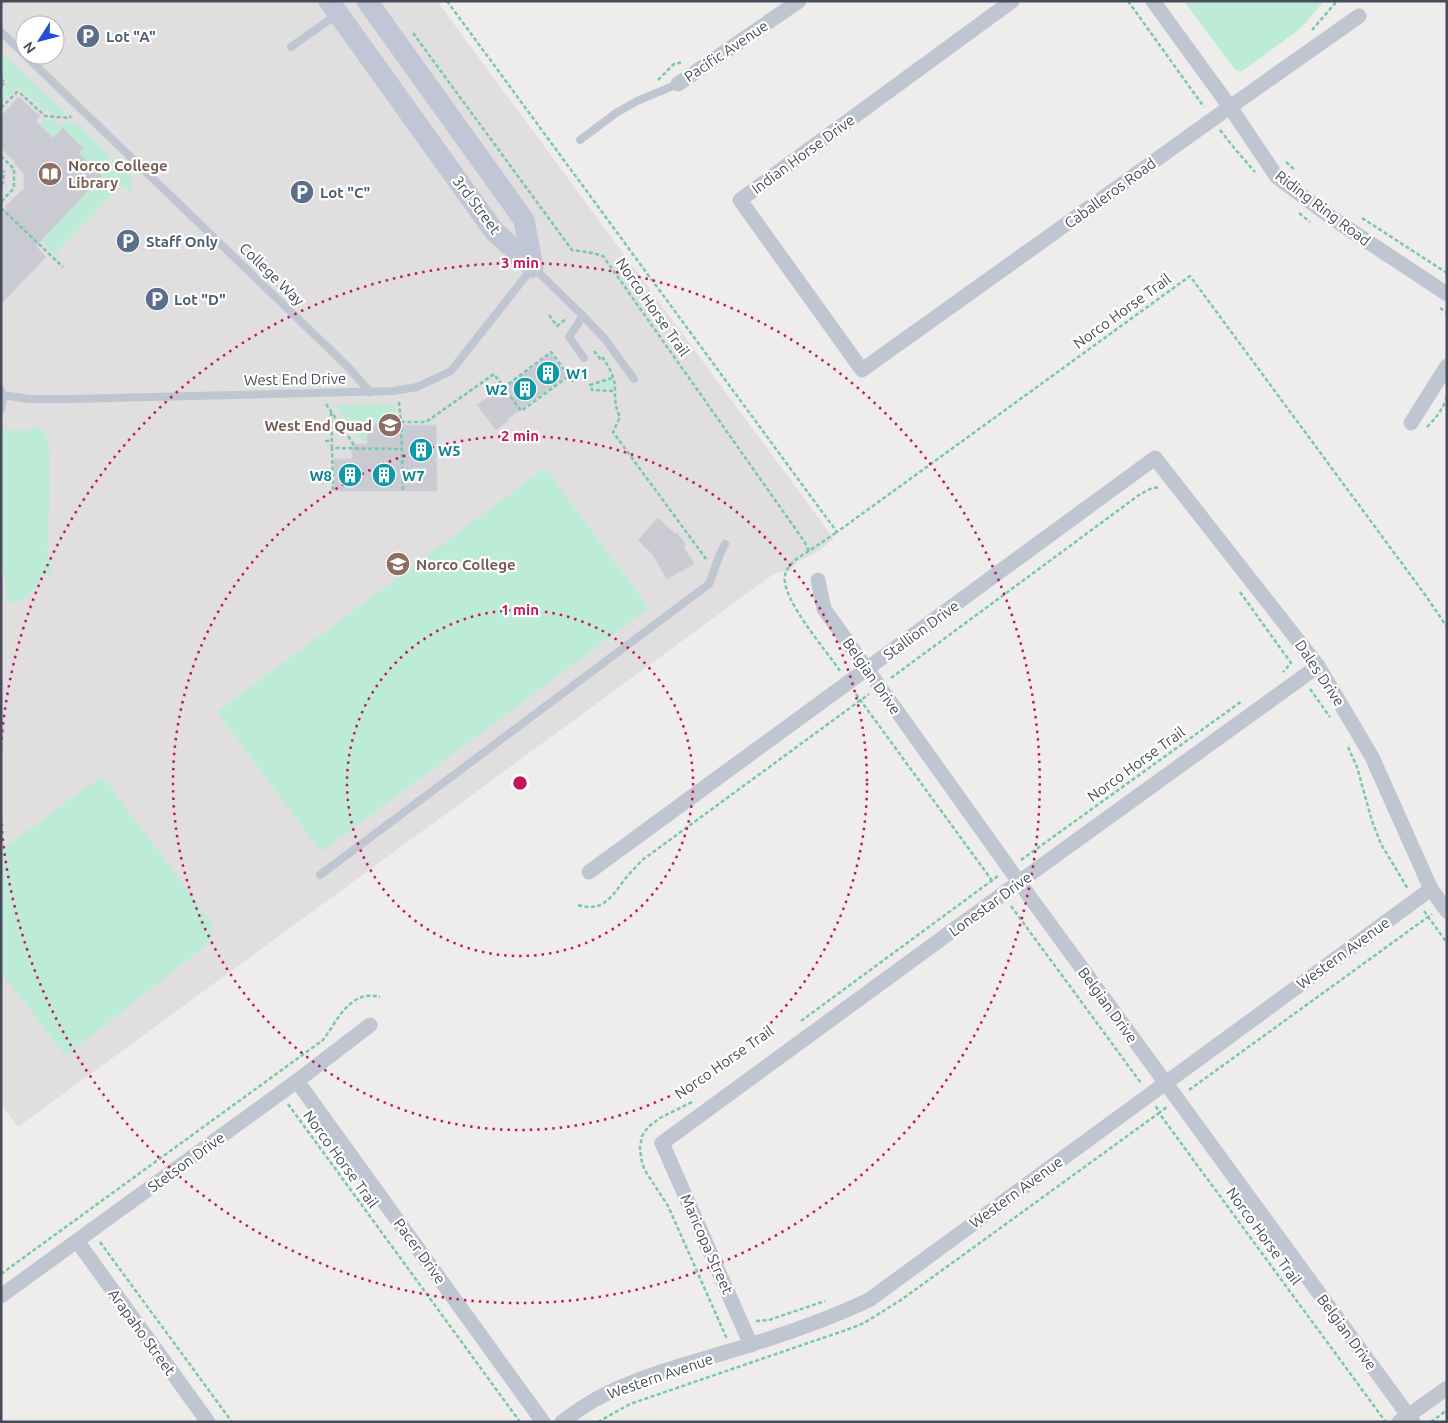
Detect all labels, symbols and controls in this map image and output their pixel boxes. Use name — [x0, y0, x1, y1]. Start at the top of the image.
north arrow — [15, 15, 65, 65]
street label: Pacific Avenue — [681, 17, 771, 85]
parking icon: Lot "A" — [75, 23, 101, 49]
place label: Lot "A" — [106, 28, 156, 45]
text: N — [20, 39, 39, 57]
street label: Indian Horse Drive — [748, 111, 858, 197]
street label: Caballeros Road — [1061, 154, 1159, 232]
place label: Norco College Library — [68, 157, 168, 191]
library icon: Norco College Library — [37, 161, 63, 187]
street label: Riding Ring Road — [1272, 167, 1374, 249]
street label: 3rd Street — [450, 173, 504, 237]
parking icon: Lot "C" — [289, 179, 315, 205]
place label: Lot "C" — [320, 184, 370, 201]
parking icon: Staff Only — [115, 228, 141, 254]
place label: Staff Only — [146, 233, 218, 250]
street label: College Way — [236, 239, 308, 309]
text: 3 min — [501, 254, 539, 271]
street label: Norco Horse Trail — [613, 255, 693, 360]
street label: Norco Horse Trail — [1070, 270, 1174, 352]
parking icon: Lot "D" — [144, 286, 170, 312]
place label: Lot "D" — [174, 291, 226, 308]
building icon: W1 — [535, 360, 561, 386]
place label: W1 — [566, 365, 589, 382]
street label: West End Drive — [244, 370, 346, 388]
building icon: W2 — [512, 376, 538, 402]
place label: W2 — [485, 381, 508, 398]
school or university icon: West End Quad — [377, 412, 403, 438]
place label: West End Quad — [265, 417, 372, 434]
text: 2 min — [501, 427, 539, 444]
building icon: W5 — [408, 437, 434, 463]
place label: W5 — [438, 442, 461, 459]
building icon: W8 — [337, 462, 363, 488]
building icon: W7 — [371, 462, 397, 488]
place label: W8 — [309, 467, 332, 484]
place label: W7 — [402, 467, 425, 484]
school or university icon: Norco College — [385, 551, 411, 577]
place label: Norco College — [416, 556, 516, 573]
street label: Stallion Drive — [880, 597, 962, 663]
text: 1 min — [501, 601, 539, 618]
street label: Belgian Drive — [839, 635, 905, 717]
street label: Dales Drive — [1292, 637, 1348, 709]
street label: Norco Horse Trail — [1084, 723, 1188, 805]
centre of rings — [511, 774, 529, 792]
street label: Lonestar Drive — [945, 868, 1035, 940]
street label: Western Avenue — [1293, 914, 1393, 992]
street label: Belgian Drive — [1075, 964, 1141, 1046]
street label: Norco Horse Trail — [672, 1022, 777, 1102]
street label: Norco Horse Trail — [300, 1107, 382, 1211]
street label: Stetson Drive — [144, 1128, 228, 1196]
street label: Western Avenue — [966, 1153, 1066, 1231]
street label: Norco Horse Trail — [1223, 1184, 1305, 1288]
street label: Maricopa Street — [677, 1191, 737, 1297]
street label: Pacer Drive — [391, 1215, 449, 1287]
street label: Arapaho Street — [105, 1286, 179, 1378]
street label: Belgian Drive — [1314, 1291, 1380, 1373]
street label: Western Avenue — [605, 1350, 715, 1402]

